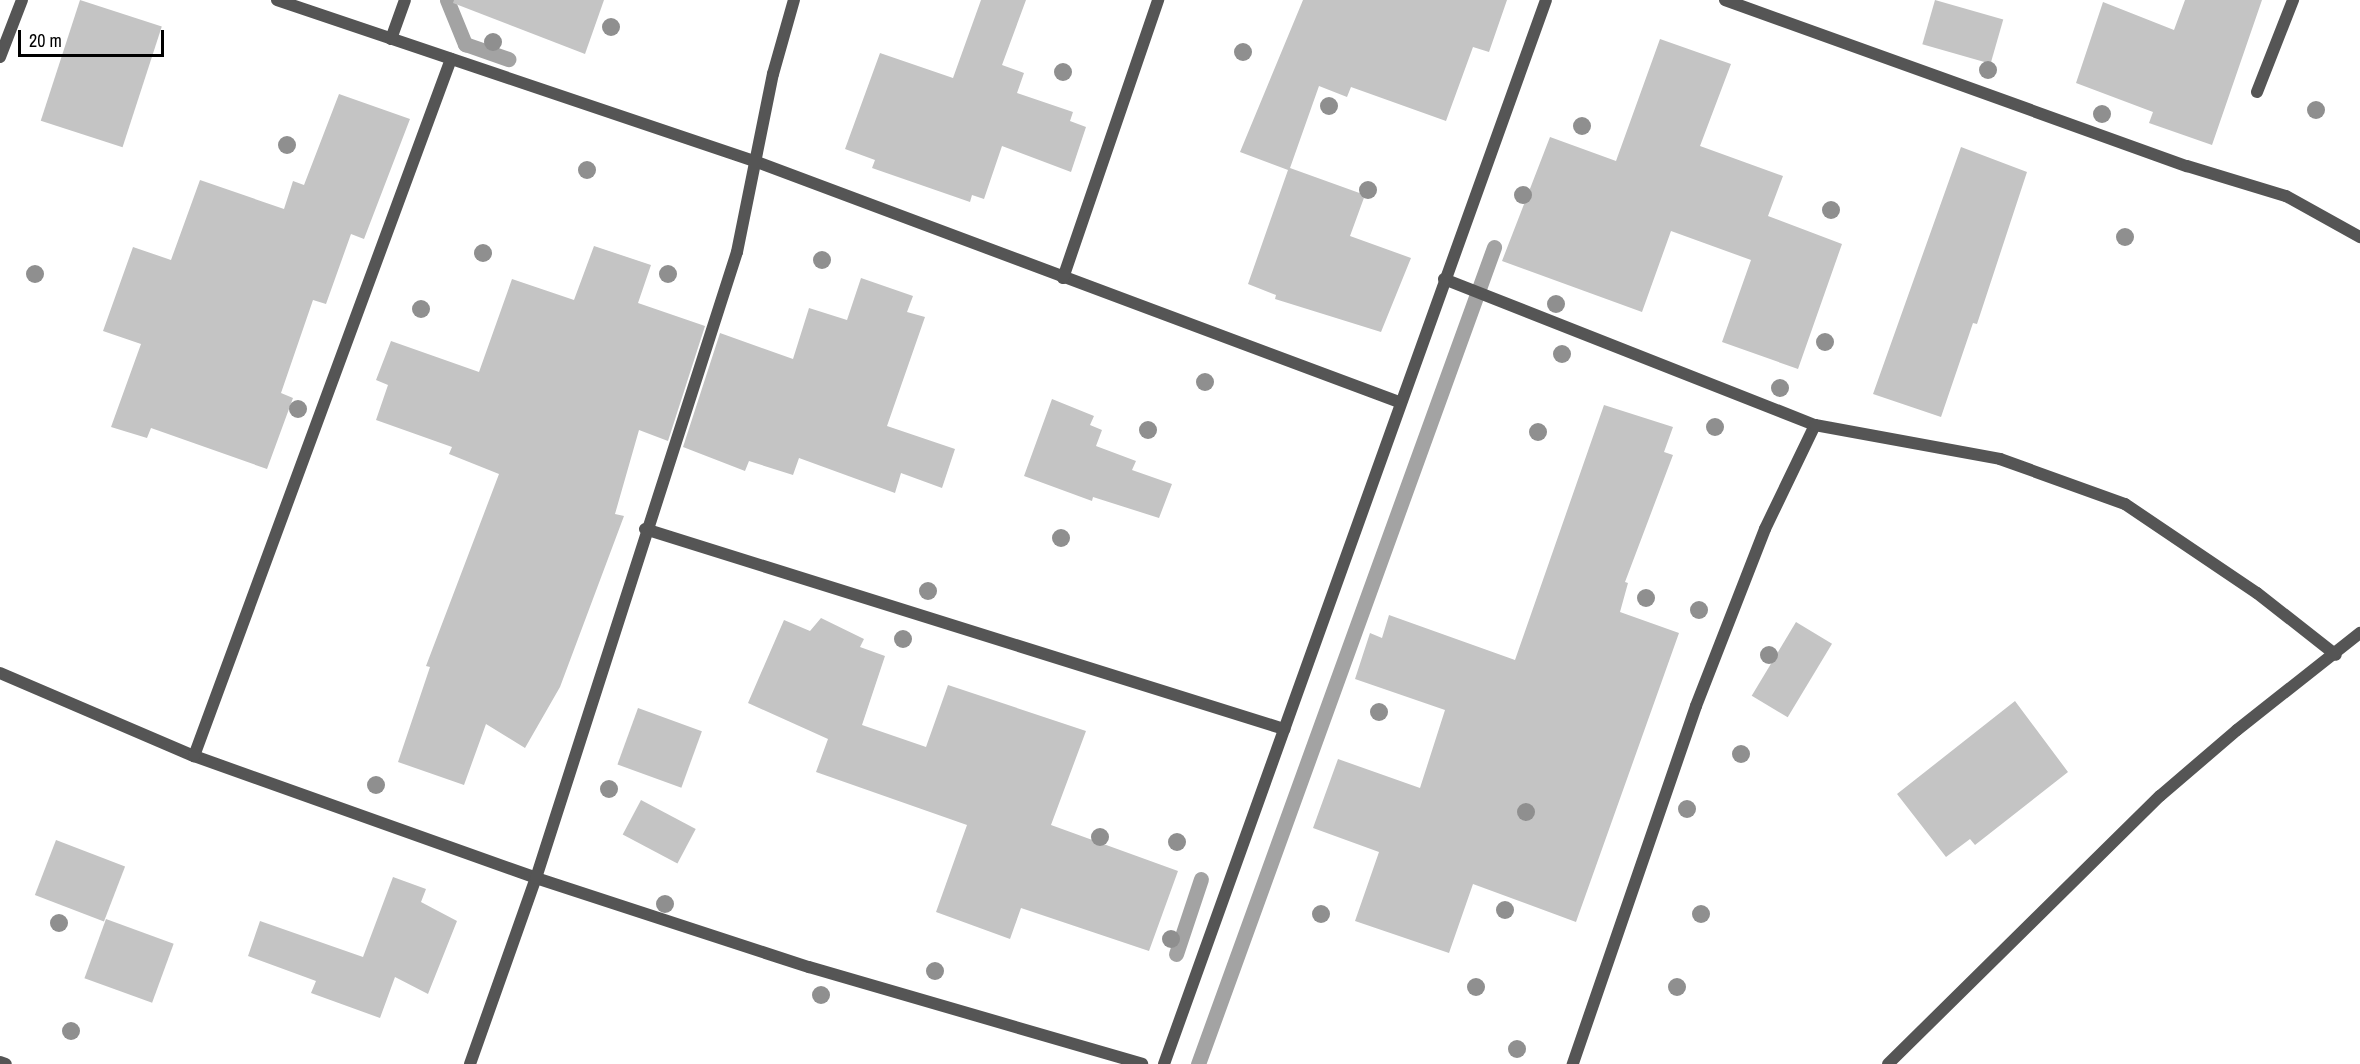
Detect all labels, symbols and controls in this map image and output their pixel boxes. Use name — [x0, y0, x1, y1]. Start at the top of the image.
scale bar — [21, 18, 166, 56]
text: 20 m — [29, 28, 62, 53]

